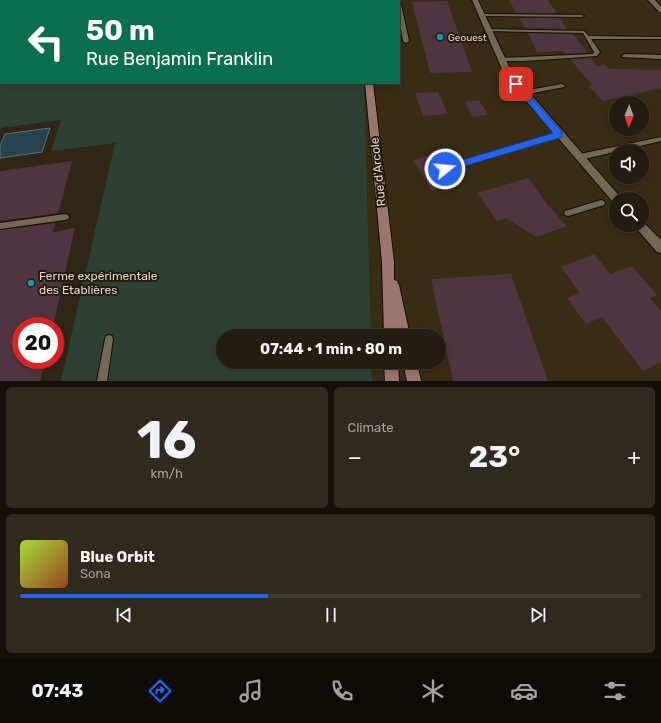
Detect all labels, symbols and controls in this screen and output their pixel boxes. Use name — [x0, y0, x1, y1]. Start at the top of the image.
text: 50 m — [86, 14, 155, 47]
icon: left — [20, 16, 72, 68]
marker: Geouest — [435, 32, 445, 42]
place label: Geouest — [448, 32, 487, 44]
text: Rue Benjamin Franklin — [86, 48, 273, 70]
pin — [499, 67, 533, 101]
icon: arrive — [505, 73, 527, 95]
north arrow — [609, 96, 649, 136]
map controls — [609, 96, 649, 232]
street label: Rue d'Arcole — [367, 137, 389, 207]
button: sound — [609, 144, 649, 184]
position arrow — [424, 148, 466, 190]
button: search — [609, 192, 649, 232]
place label: Ferme expérimentale des Etablières — [39, 269, 158, 297]
marker: Ferme expérimentale des Etablières — [26, 278, 36, 288]
speed limit sign: 20 — [12, 317, 64, 369]
text: 07:44 · 1 min · 80 m — [260, 340, 402, 358]
text: 16 — [137, 409, 197, 471]
text: Climate — [348, 420, 394, 435]
text: 23° — [469, 439, 520, 475]
text: − — [348, 444, 362, 471]
text: + — [627, 444, 641, 471]
text: km/h — [151, 466, 183, 481]
text: Blue Orbit — [80, 548, 155, 566]
text: Sona — [80, 566, 111, 581]
icon: previous — [113, 604, 135, 626]
icon: pause — [320, 604, 342, 626]
icon: next — [527, 604, 549, 626]
icon: directions — [146, 677, 174, 705]
icon: music — [237, 677, 265, 705]
icon: phone — [328, 677, 356, 705]
icon: climate — [419, 677, 447, 705]
icon: car — [510, 677, 538, 705]
icon: filters — [601, 677, 629, 705]
text: 07:43 — [32, 680, 83, 702]

